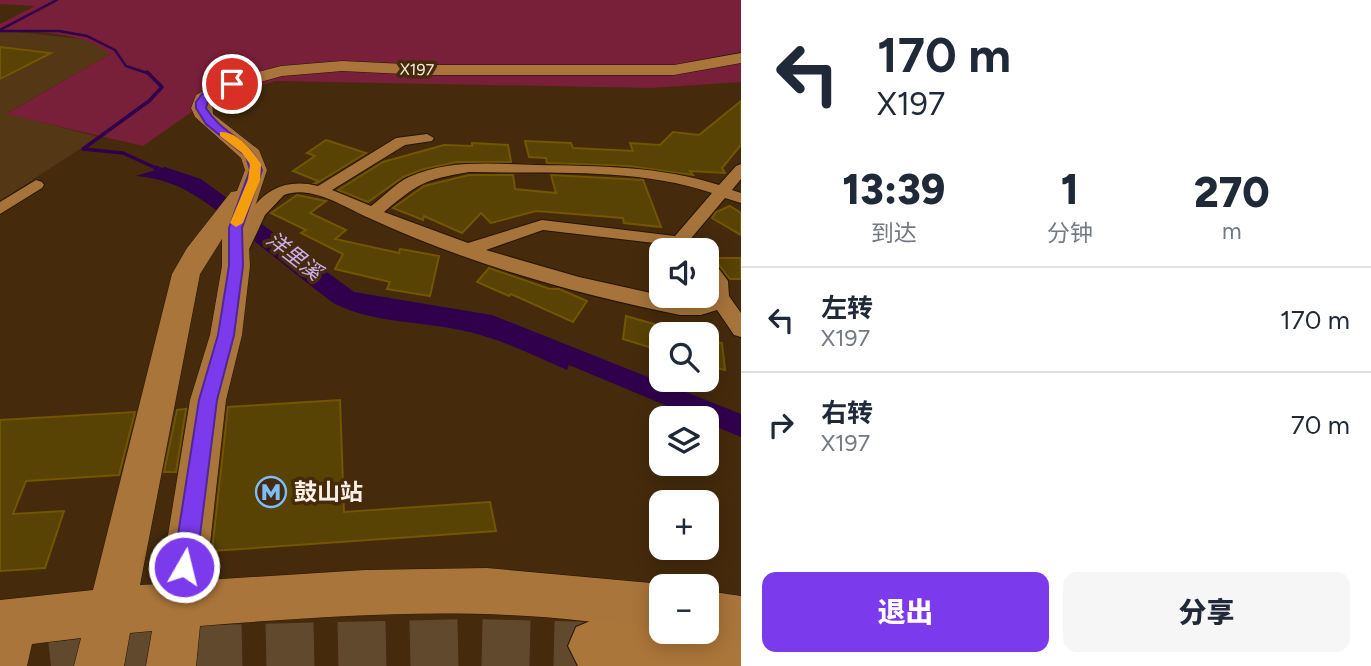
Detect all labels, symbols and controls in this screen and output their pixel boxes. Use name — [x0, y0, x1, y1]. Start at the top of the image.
text: 170 m — [877, 25, 1011, 84]
icon: left — [762, 28, 853, 119]
pin — [202, 54, 262, 114]
street label: X197 — [400, 59, 435, 80]
icon: arrive — [213, 65, 251, 103]
text: X197 — [877, 85, 945, 123]
text: 13:39 — [842, 164, 945, 215]
text: 1 — [1061, 164, 1079, 215]
text: 270 — [1194, 167, 1270, 218]
text: m — [1222, 217, 1242, 245]
text: 到达 — [871, 219, 917, 247]
text: 分钟 — [1047, 219, 1093, 247]
water label: 洋里溪 — [262, 226, 328, 286]
map controls — [649, 238, 719, 644]
button: sound — [649, 238, 719, 308]
text: 左转 — [821, 292, 873, 324]
icon: left — [762, 301, 800, 339]
text: 170 m — [1280, 304, 1350, 336]
button: search — [649, 322, 719, 392]
text: X197 — [821, 324, 870, 352]
text: 右转 — [821, 397, 873, 429]
button: layers — [649, 406, 719, 476]
icon: right — [762, 406, 800, 444]
text: 70 m — [1291, 409, 1350, 441]
text: X197 — [821, 429, 870, 457]
metro station icon: 鼓山站 — [254, 475, 288, 509]
place label: 鼓山站 — [294, 478, 363, 506]
button: + — [649, 490, 719, 560]
position arrow — [147, 530, 221, 604]
button: 退出 — [762, 572, 1049, 652]
button: 分享 — [1063, 572, 1350, 652]
button: − — [649, 574, 719, 644]

